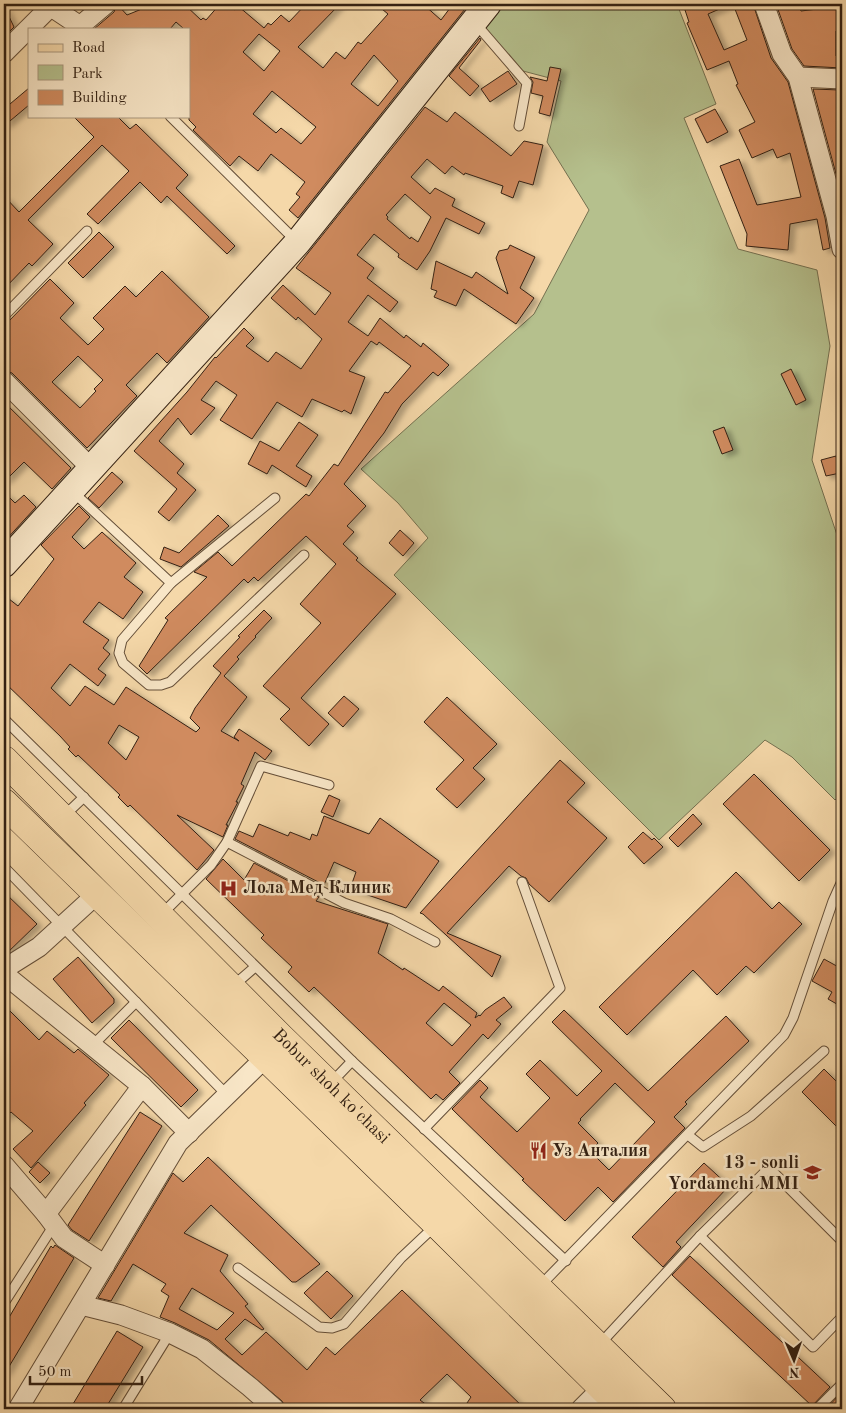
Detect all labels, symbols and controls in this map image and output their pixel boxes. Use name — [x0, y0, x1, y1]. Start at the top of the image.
legend — [28, 28, 190, 118]
text: Road — [72, 41, 106, 56]
text: Park — [72, 67, 103, 82]
text: Building — [72, 91, 127, 106]
hospital icon: Лола Мед Клиник — [219, 878, 239, 898]
place label: Лола Мед Клиник — [243, 879, 391, 897]
street label: Bobur shoh ko'chasi — [269, 1026, 393, 1147]
restaurant icon: Уз Анталия — [528, 1141, 548, 1161]
place label: Уз Анталия — [552, 1142, 648, 1160]
place label: 13 - sonli Yordamchi MMI — [668, 1154, 799, 1193]
school or university icon: 13 - sonli Yordamchi MMI — [803, 1163, 823, 1183]
north arrow — [768, 1336, 818, 1386]
scale bar — [30, 1353, 142, 1385]
text: 50 m — [38, 1365, 72, 1380]
text: N — [789, 1365, 800, 1379]

